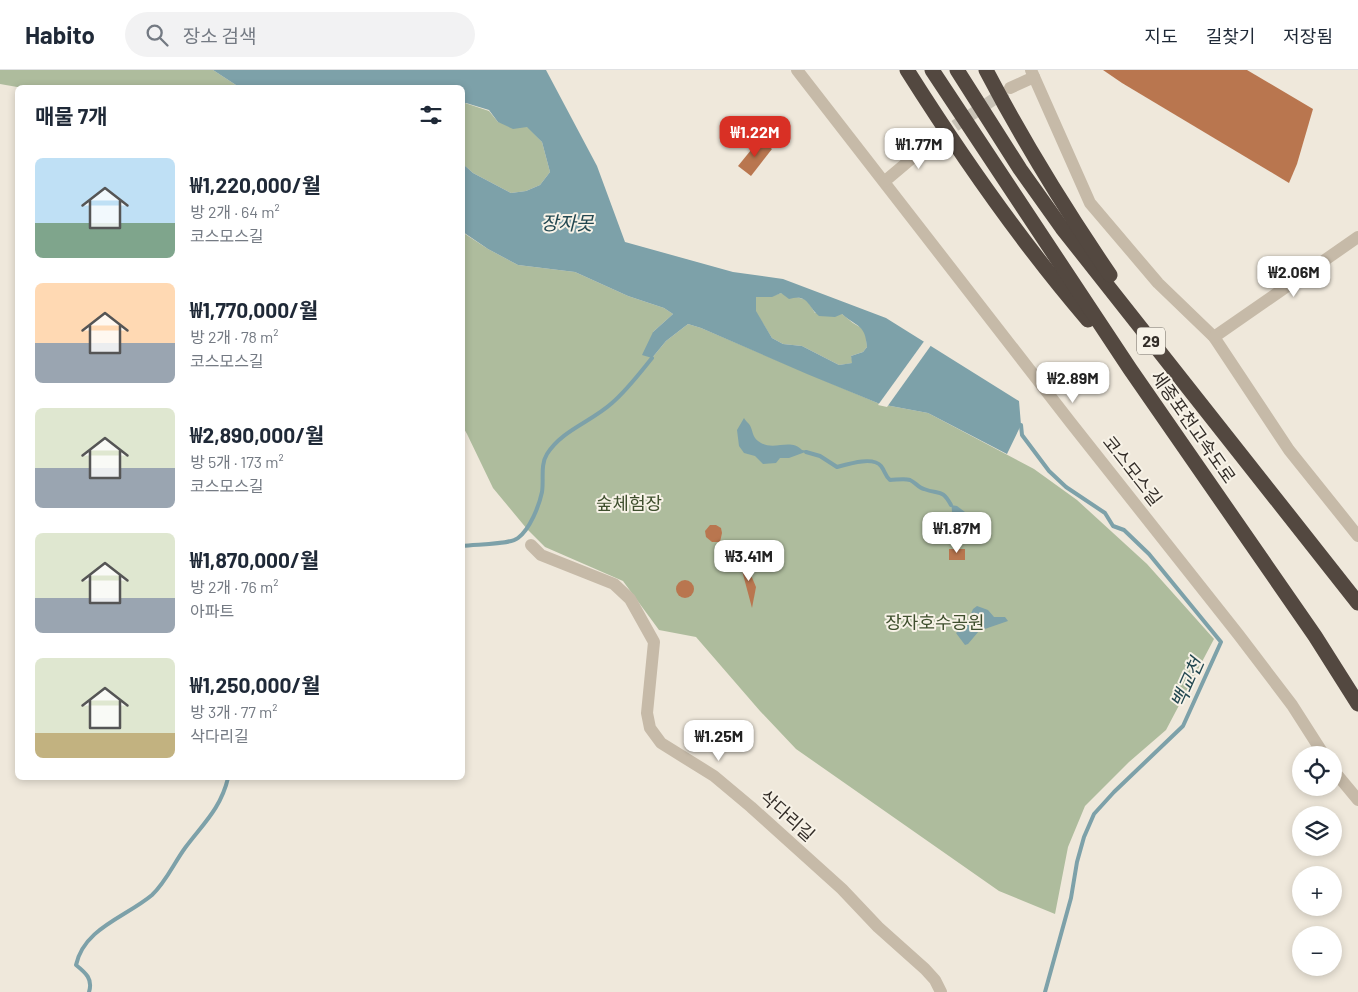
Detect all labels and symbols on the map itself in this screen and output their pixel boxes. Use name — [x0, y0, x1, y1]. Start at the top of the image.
pin: ₩1.22M — [714, 116, 796, 158]
pin: ₩1.77M — [878, 128, 960, 170]
water label: 장자못 — [541, 211, 595, 234]
pin: ₩2.06M — [1253, 256, 1335, 298]
road number: 29 — [1137, 328, 1165, 354]
pin: ₩2.89M — [1032, 362, 1114, 404]
street label: 세종포천고속도로 — [1147, 366, 1241, 487]
street label: 코스모스길 — [1099, 431, 1167, 510]
park label: 숲체험장 — [596, 492, 662, 514]
pin: ₩1.87M — [916, 512, 998, 554]
pin: ₩3.41M — [708, 540, 790, 582]
park label: 장자호수공원 — [885, 611, 985, 633]
water label: 백교천 — [1165, 653, 1208, 711]
pin: ₩1.25M — [678, 720, 760, 762]
street label: 삭다리길 — [756, 785, 820, 846]

